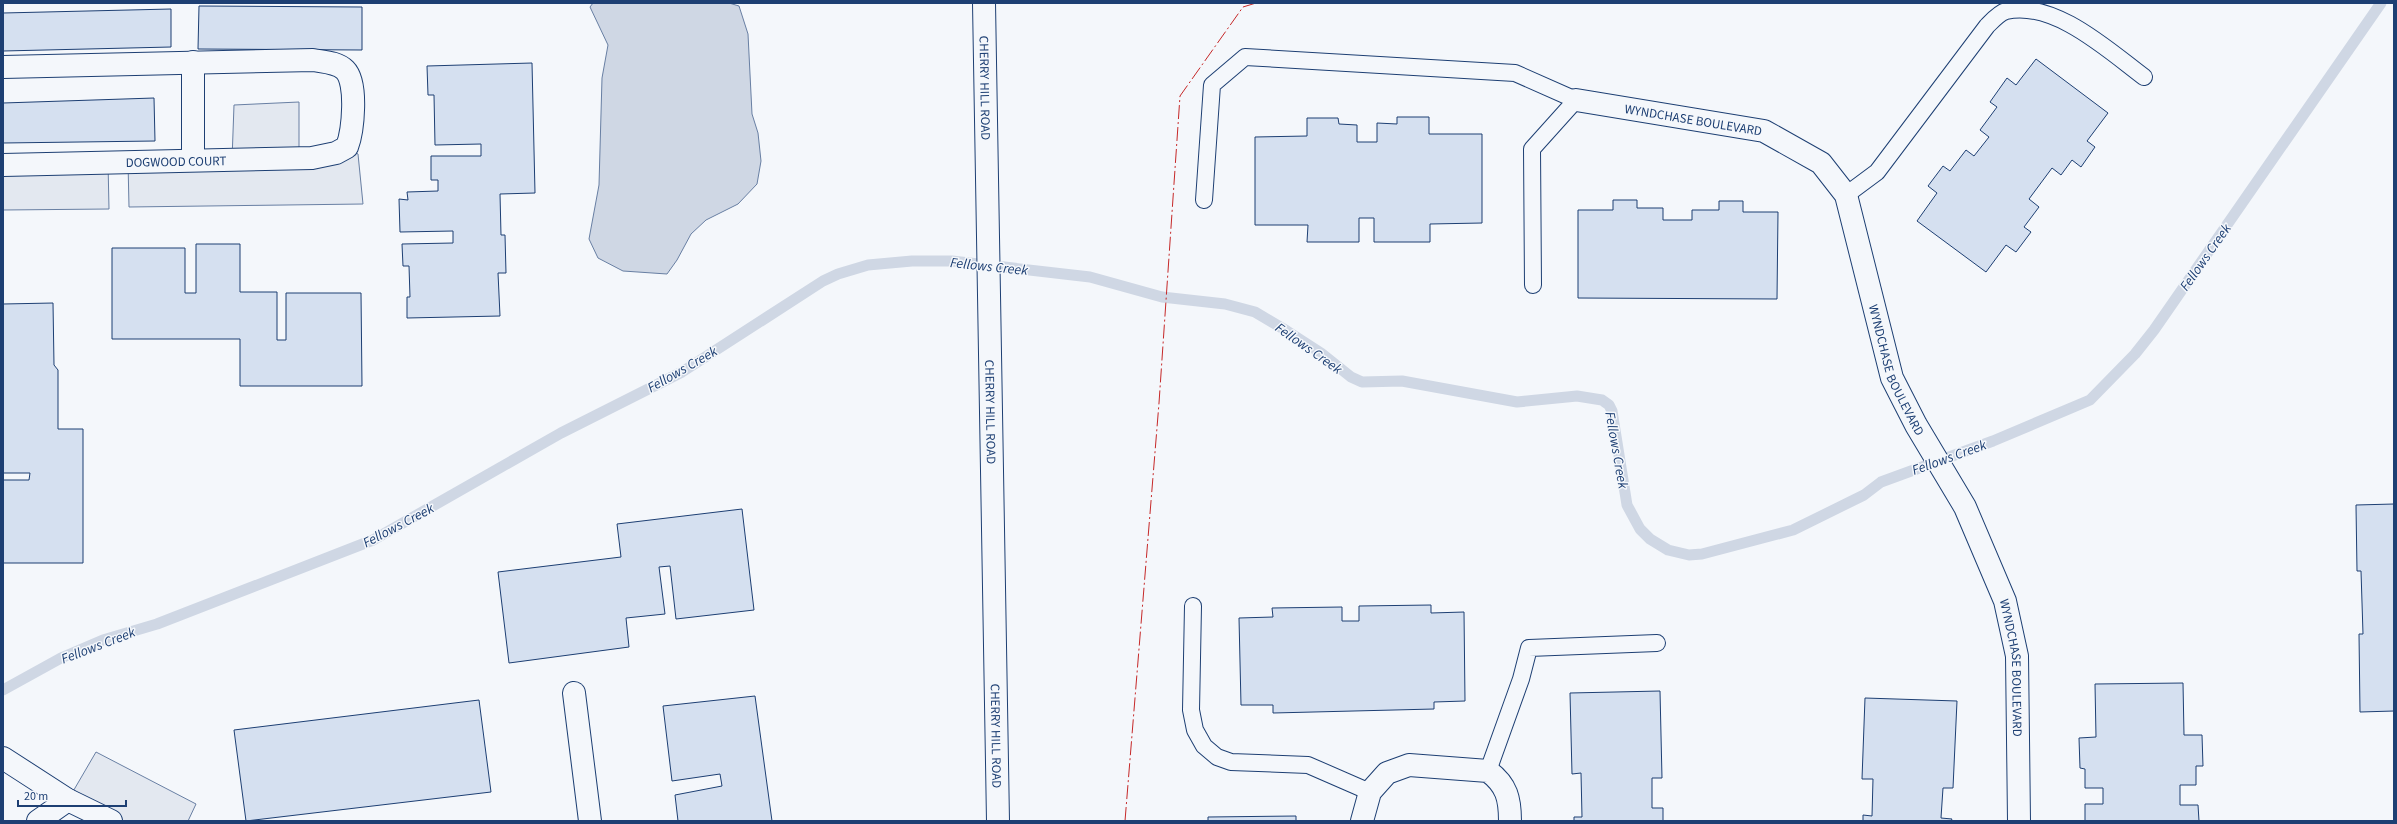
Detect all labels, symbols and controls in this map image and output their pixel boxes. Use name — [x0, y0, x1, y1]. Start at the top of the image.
street label: CHERRY HILL ROAD — [975, 36, 994, 140]
street label: WYNDCHASE BOULEVARD — [1623, 100, 1763, 141]
street label: DOGWOOD COURT — [125, 152, 227, 172]
water label: Fellows Creek — [2175, 220, 2237, 295]
water label: Fellows Creek — [949, 253, 1029, 281]
street label: WYNDCHASE BOULEVARD — [1864, 303, 1928, 439]
water label: Fellows Creek — [1271, 318, 1346, 380]
water label: Fellows Creek — [644, 342, 722, 398]
street label: CHERRY HILL ROAD — [980, 360, 1000, 464]
water label: Fellows Creek — [1599, 410, 1633, 491]
water label: Fellows Creek — [1909, 435, 1990, 481]
water label: Fellows Creek — [359, 499, 438, 553]
street label: WYNDCHASE BOULEVARD — [1995, 597, 2026, 737]
water label: Fellows Creek — [58, 623, 139, 669]
street label: CHERRY HILL ROAD — [986, 683, 1005, 788]
scale bar — [18, 782, 126, 808]
text: 20 m — [24, 788, 48, 805]

